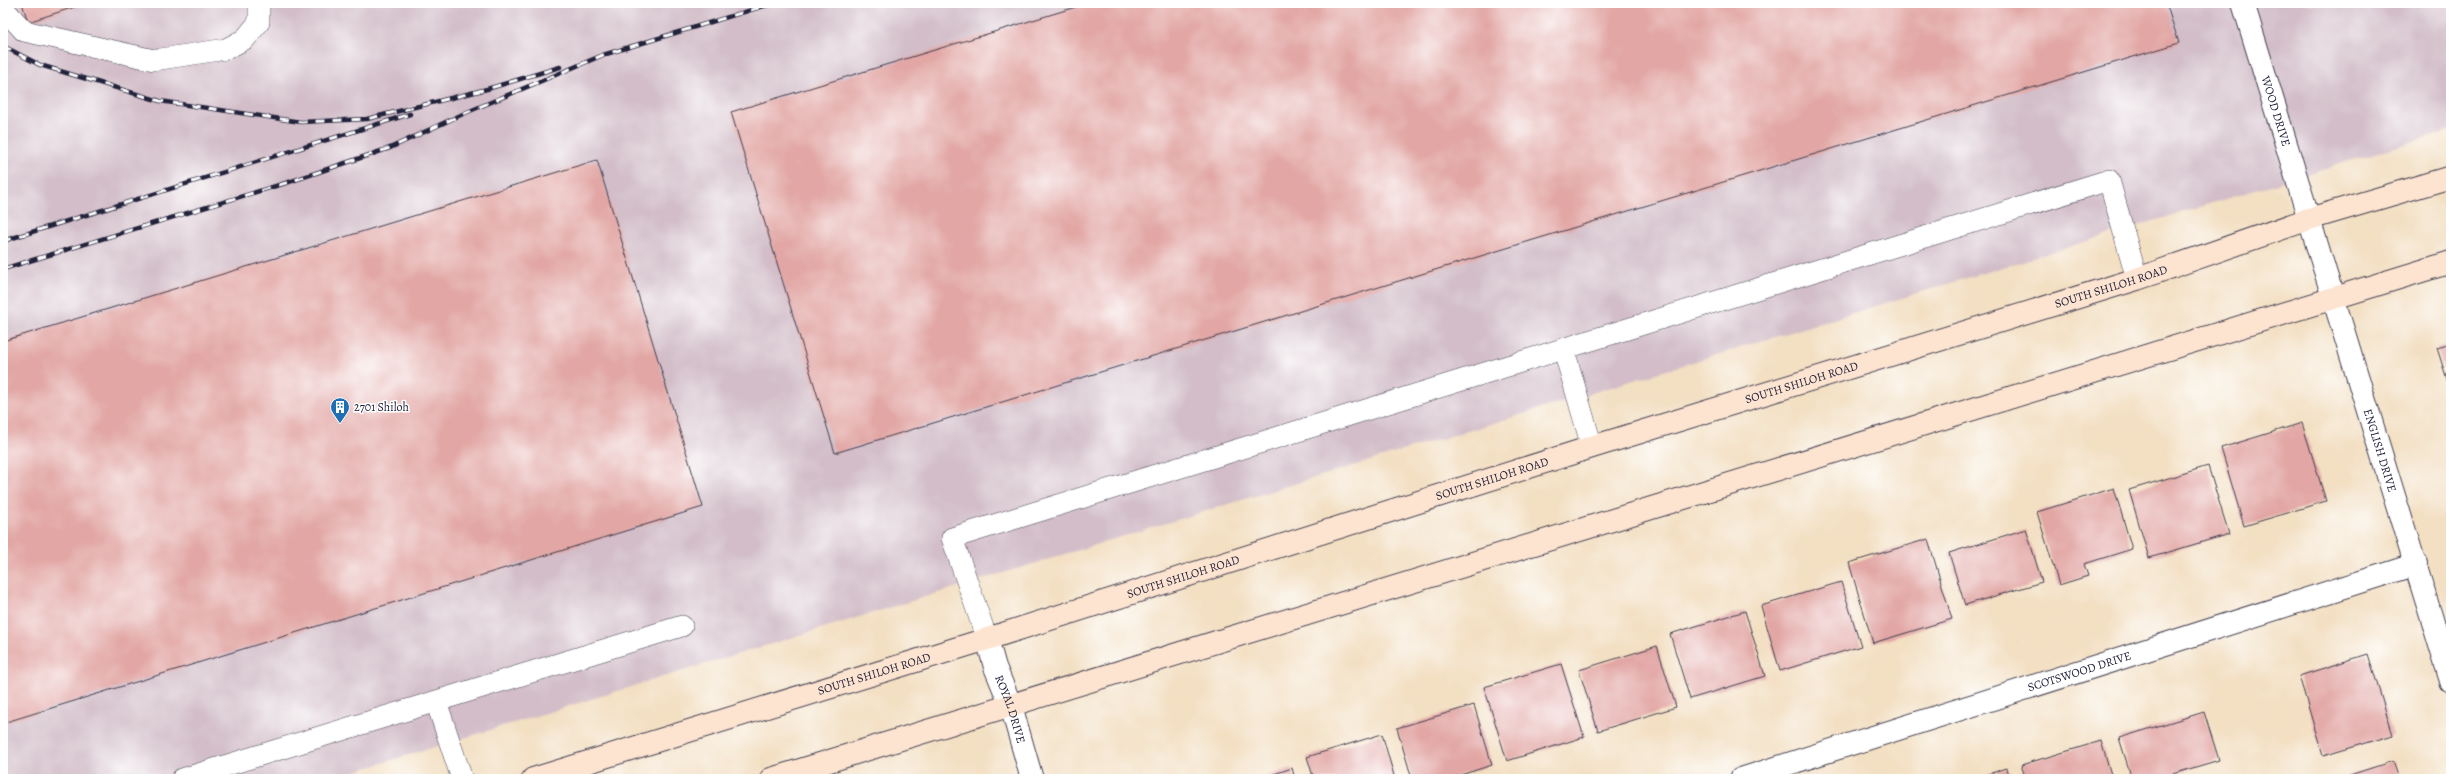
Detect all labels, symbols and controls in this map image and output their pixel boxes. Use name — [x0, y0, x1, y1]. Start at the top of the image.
street label: WOOD DRIVE — [2257, 73, 2294, 148]
street label: SOUTH SHILOH ROAD — [2053, 261, 2169, 312]
street label: SOUTH SHILOH ROAD — [1743, 358, 1860, 407]
building icon: 2701 Shiloh — [329, 396, 351, 424]
place label: 2701 Shiloh — [354, 399, 410, 415]
street label: ENGLISH DRIVE — [2360, 407, 2400, 494]
street label: SOUTH SHILOH ROAD — [1434, 453, 1550, 504]
street label: SOUTH SHILOH ROAD — [1125, 551, 1242, 602]
street label: SCOTSWOOD DRIVE — [2026, 647, 2133, 695]
street label: SOUTH SHILOH ROAD — [816, 649, 933, 699]
street label: ROYAL DRIVE — [991, 672, 1029, 745]

